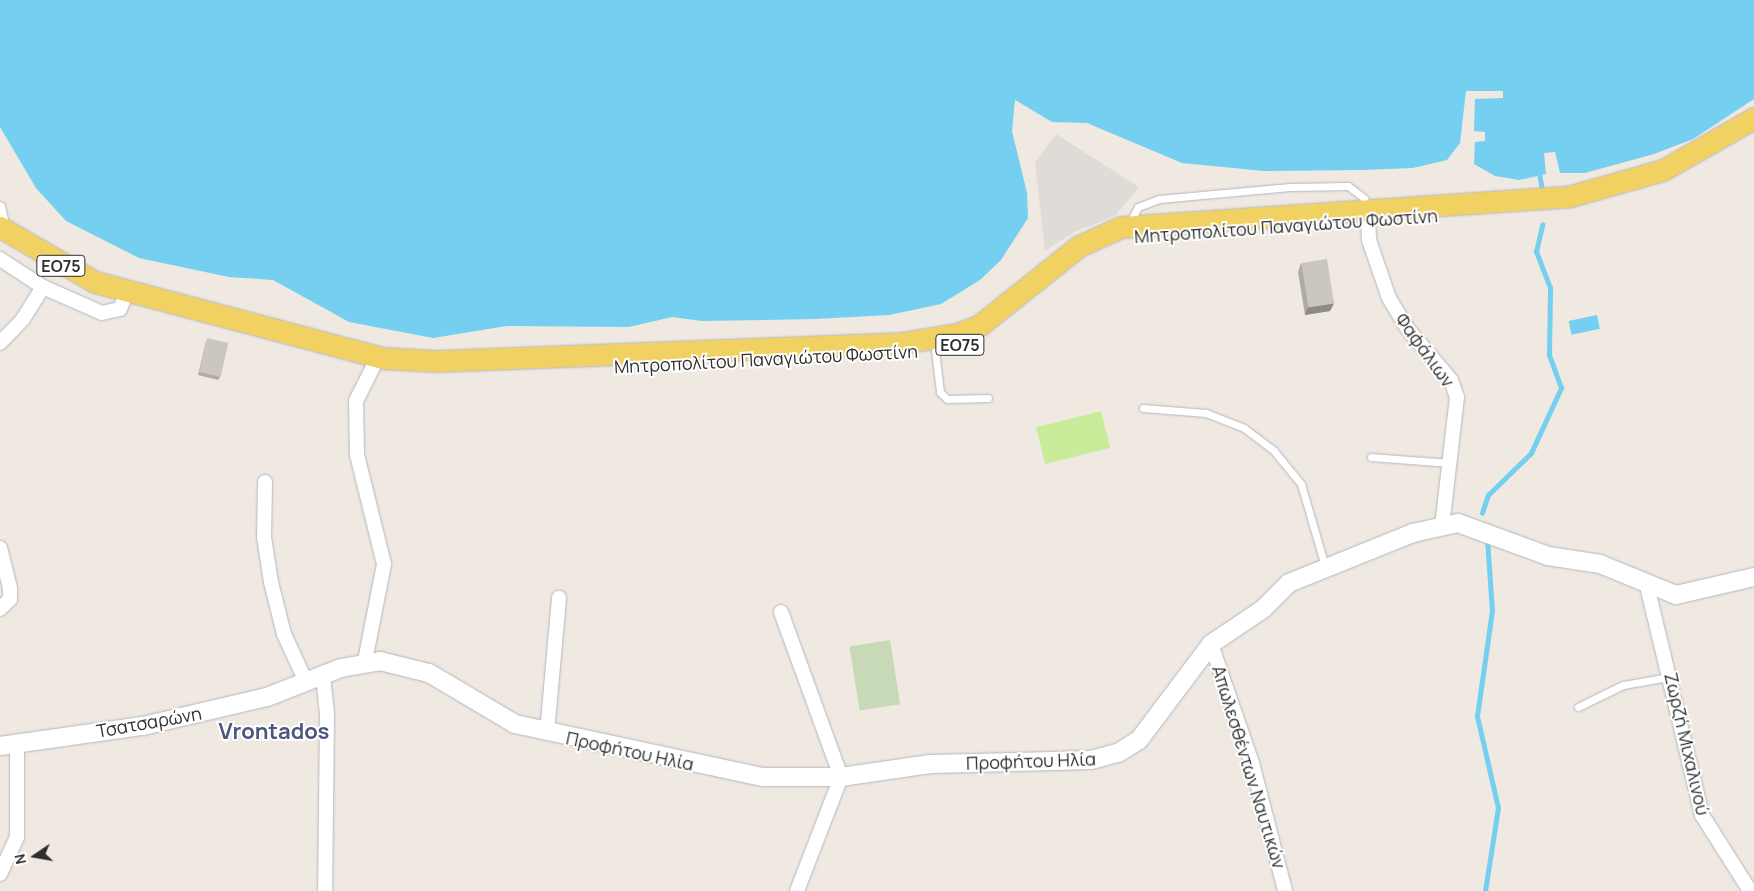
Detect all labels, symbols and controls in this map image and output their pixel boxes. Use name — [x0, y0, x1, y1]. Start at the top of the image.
street label: Μητροπολίτου Παναγιώτου Φωστίνη — [1133, 205, 1439, 247]
road number: ΕΟ75 — [36, 252, 86, 280]
street label: Φαφάλιων — [1391, 309, 1459, 391]
road number: ΕΟ75 — [935, 332, 985, 358]
street label: Μητροπολίτου Παναγιώτου Φωστίνη — [614, 340, 918, 378]
street label: Απωλεσθέντων Ναυτικών — [1208, 663, 1290, 871]
street label: Ζωρζή Μιχαλινού — [1660, 671, 1714, 817]
street label: Τσατσαρώνη — [95, 702, 203, 742]
district label: Vrontados — [218, 719, 330, 745]
street label: Προφήτου Ηλία — [564, 727, 696, 775]
street label: Προφήτου Ηλία — [966, 748, 1096, 774]
north arrow — [10, 831, 60, 881]
text: N — [10, 852, 30, 866]

